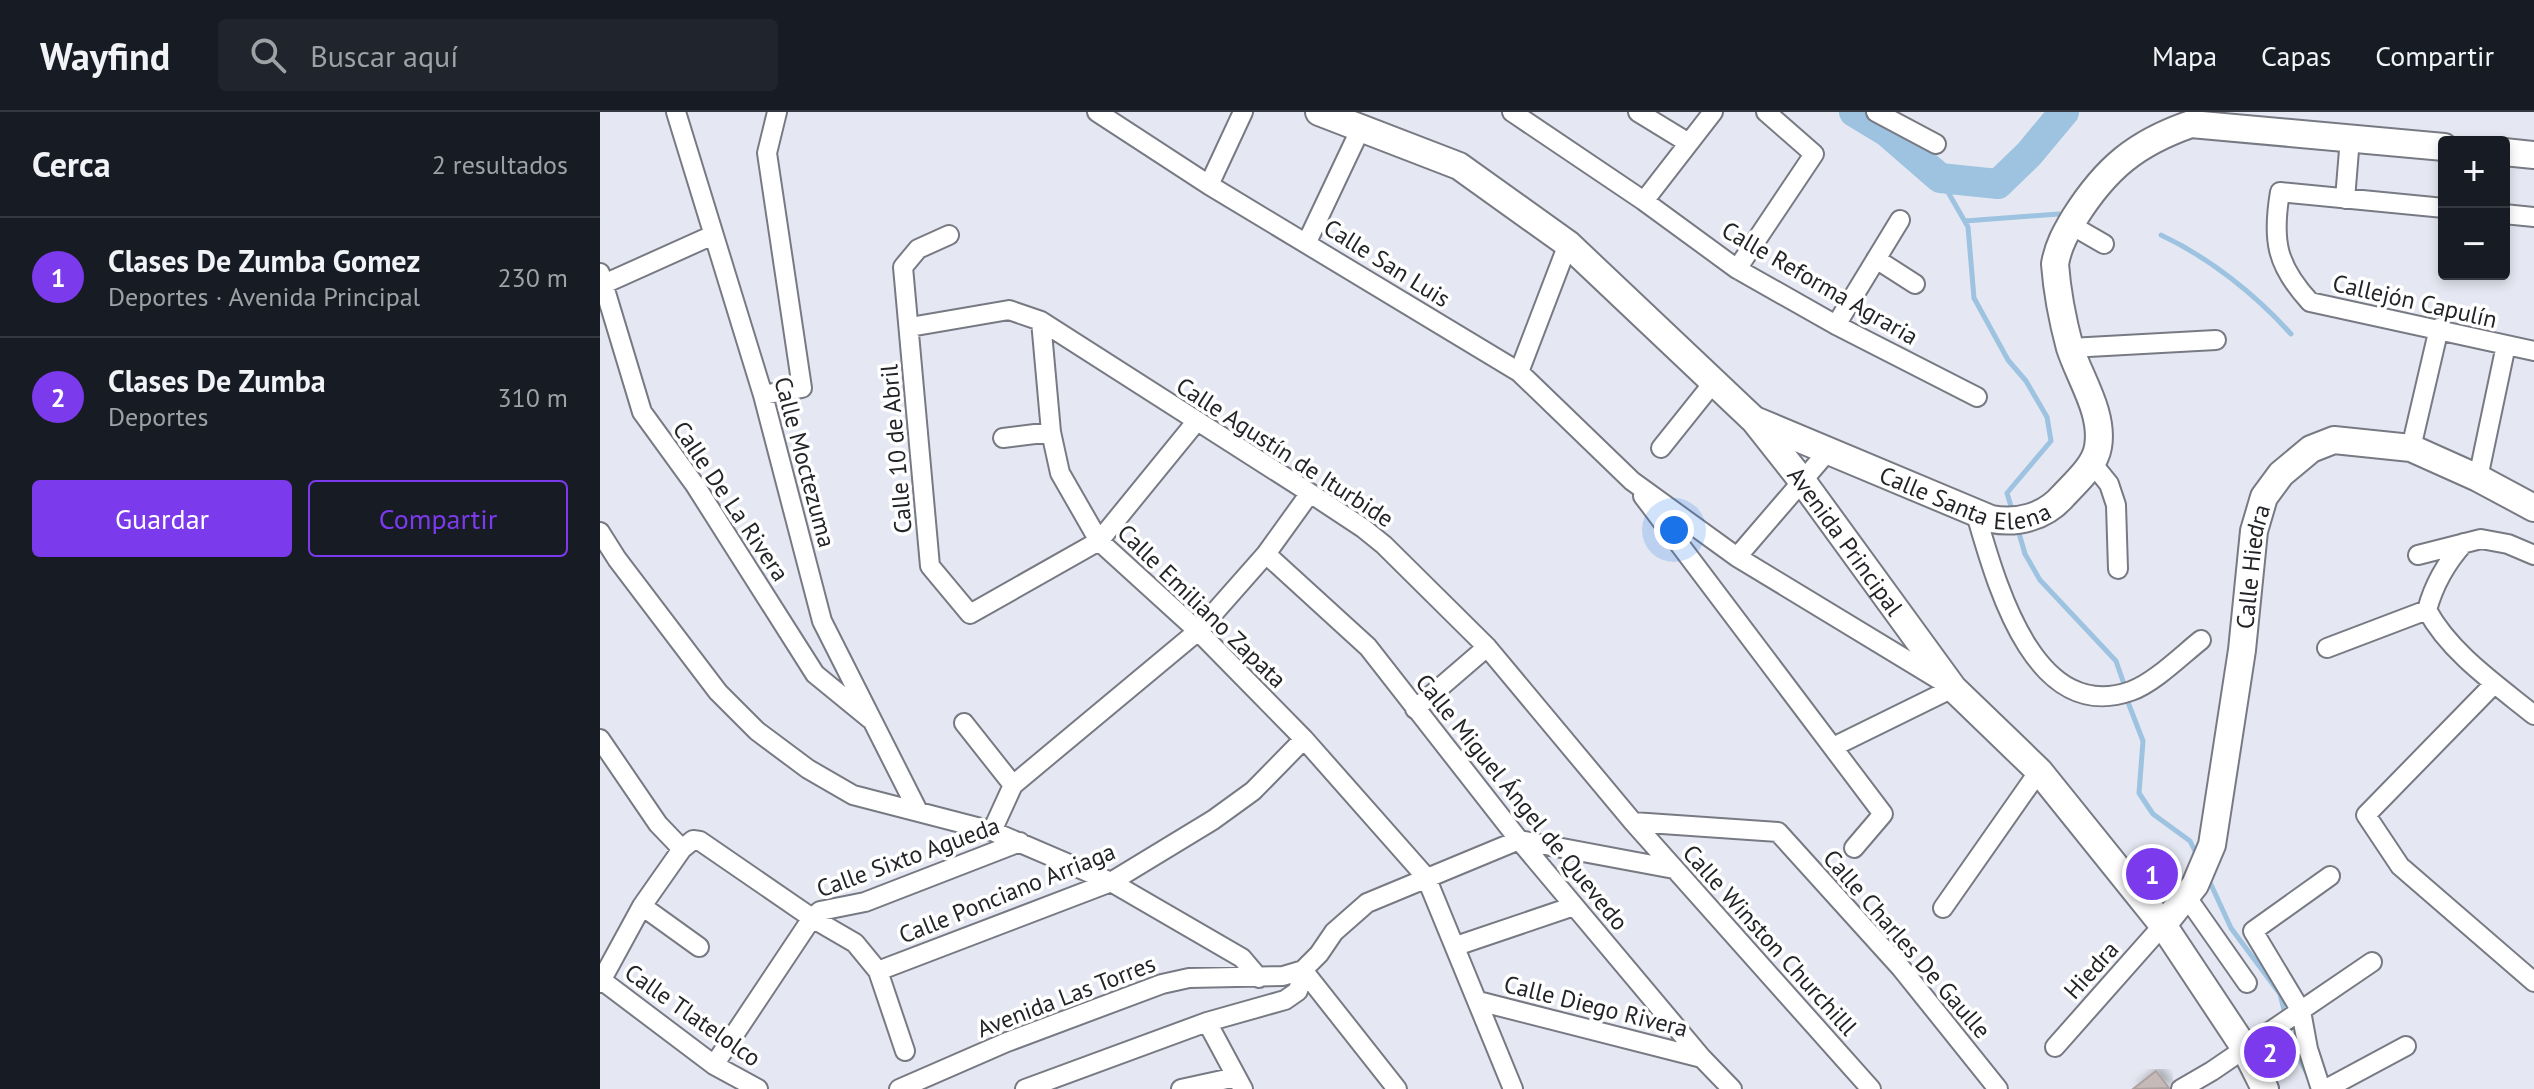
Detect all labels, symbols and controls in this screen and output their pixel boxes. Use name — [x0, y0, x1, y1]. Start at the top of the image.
search box — [218, 19, 778, 91]
text: Wayfind — [40, 31, 170, 80]
icon: search — [246, 33, 290, 77]
text: Buscar aquí — [310, 36, 458, 75]
text: Mapa — [2152, 37, 2217, 74]
text: Capas — [2261, 37, 2331, 74]
text: Compartir — [2375, 37, 2494, 74]
map controls — [2438, 136, 2510, 280]
button: + — [2438, 136, 2510, 208]
text: Cerca — [32, 142, 111, 186]
text: 2 resultados — [432, 148, 568, 181]
button: − — [2438, 208, 2510, 280]
street label: Calle San Luis — [1318, 212, 1456, 314]
street label: Calle Reforma Agraria — [1716, 214, 1924, 352]
text: Clases De Zumba Gomez — [108, 241, 420, 280]
text: 1 — [51, 261, 65, 294]
text: 230 m — [497, 261, 568, 294]
street label: Callejón Capulín — [2330, 267, 2500, 335]
text: Deportes · Avenida Principal — [108, 280, 420, 313]
text: Clases De Zumba — [108, 361, 326, 400]
street label: Calle 10 de Abril — [873, 363, 919, 535]
street label: Calle Agustín de Iturbide — [1170, 370, 1400, 534]
street label: Calle Moctezuma — [767, 373, 843, 551]
text: 2 — [51, 381, 65, 414]
text: 310 m — [497, 381, 568, 414]
text: Deportes — [108, 400, 209, 433]
street label: Calle De La Rivera — [666, 415, 796, 587]
street label: Calle Santa Elena — [1875, 459, 2056, 536]
street label: Avenida Principal — [1781, 460, 1911, 622]
button: Guardar — [32, 480, 292, 557]
button: Compartir — [308, 480, 568, 557]
street label: Calle Hiedra — [2229, 500, 2277, 630]
your location — [1654, 510, 1694, 550]
street label: Calle Emiliano Zapata — [1111, 517, 1293, 695]
street label: Calle Miguel Ángel de Quevedo — [1409, 667, 1635, 937]
street label: Calle Sixto Agueda — [812, 810, 1004, 904]
street label: Calle Ponciano Arriaga — [894, 835, 1120, 951]
street label: Calle Winston Churchilll — [1676, 838, 1864, 1042]
street label: Calle Charles De Gaulle — [1816, 843, 1998, 1045]
pin: 1 — [2126, 844, 2178, 904]
street label: Hiedra — [2057, 934, 2125, 1006]
street label: Avenida Las Torres — [972, 948, 1160, 1044]
street label: Calle Tlatelolco — [619, 957, 767, 1073]
street label: Calle Diego Rivera — [1501, 968, 1691, 1044]
pin: 2 — [2244, 1022, 2296, 1082]

